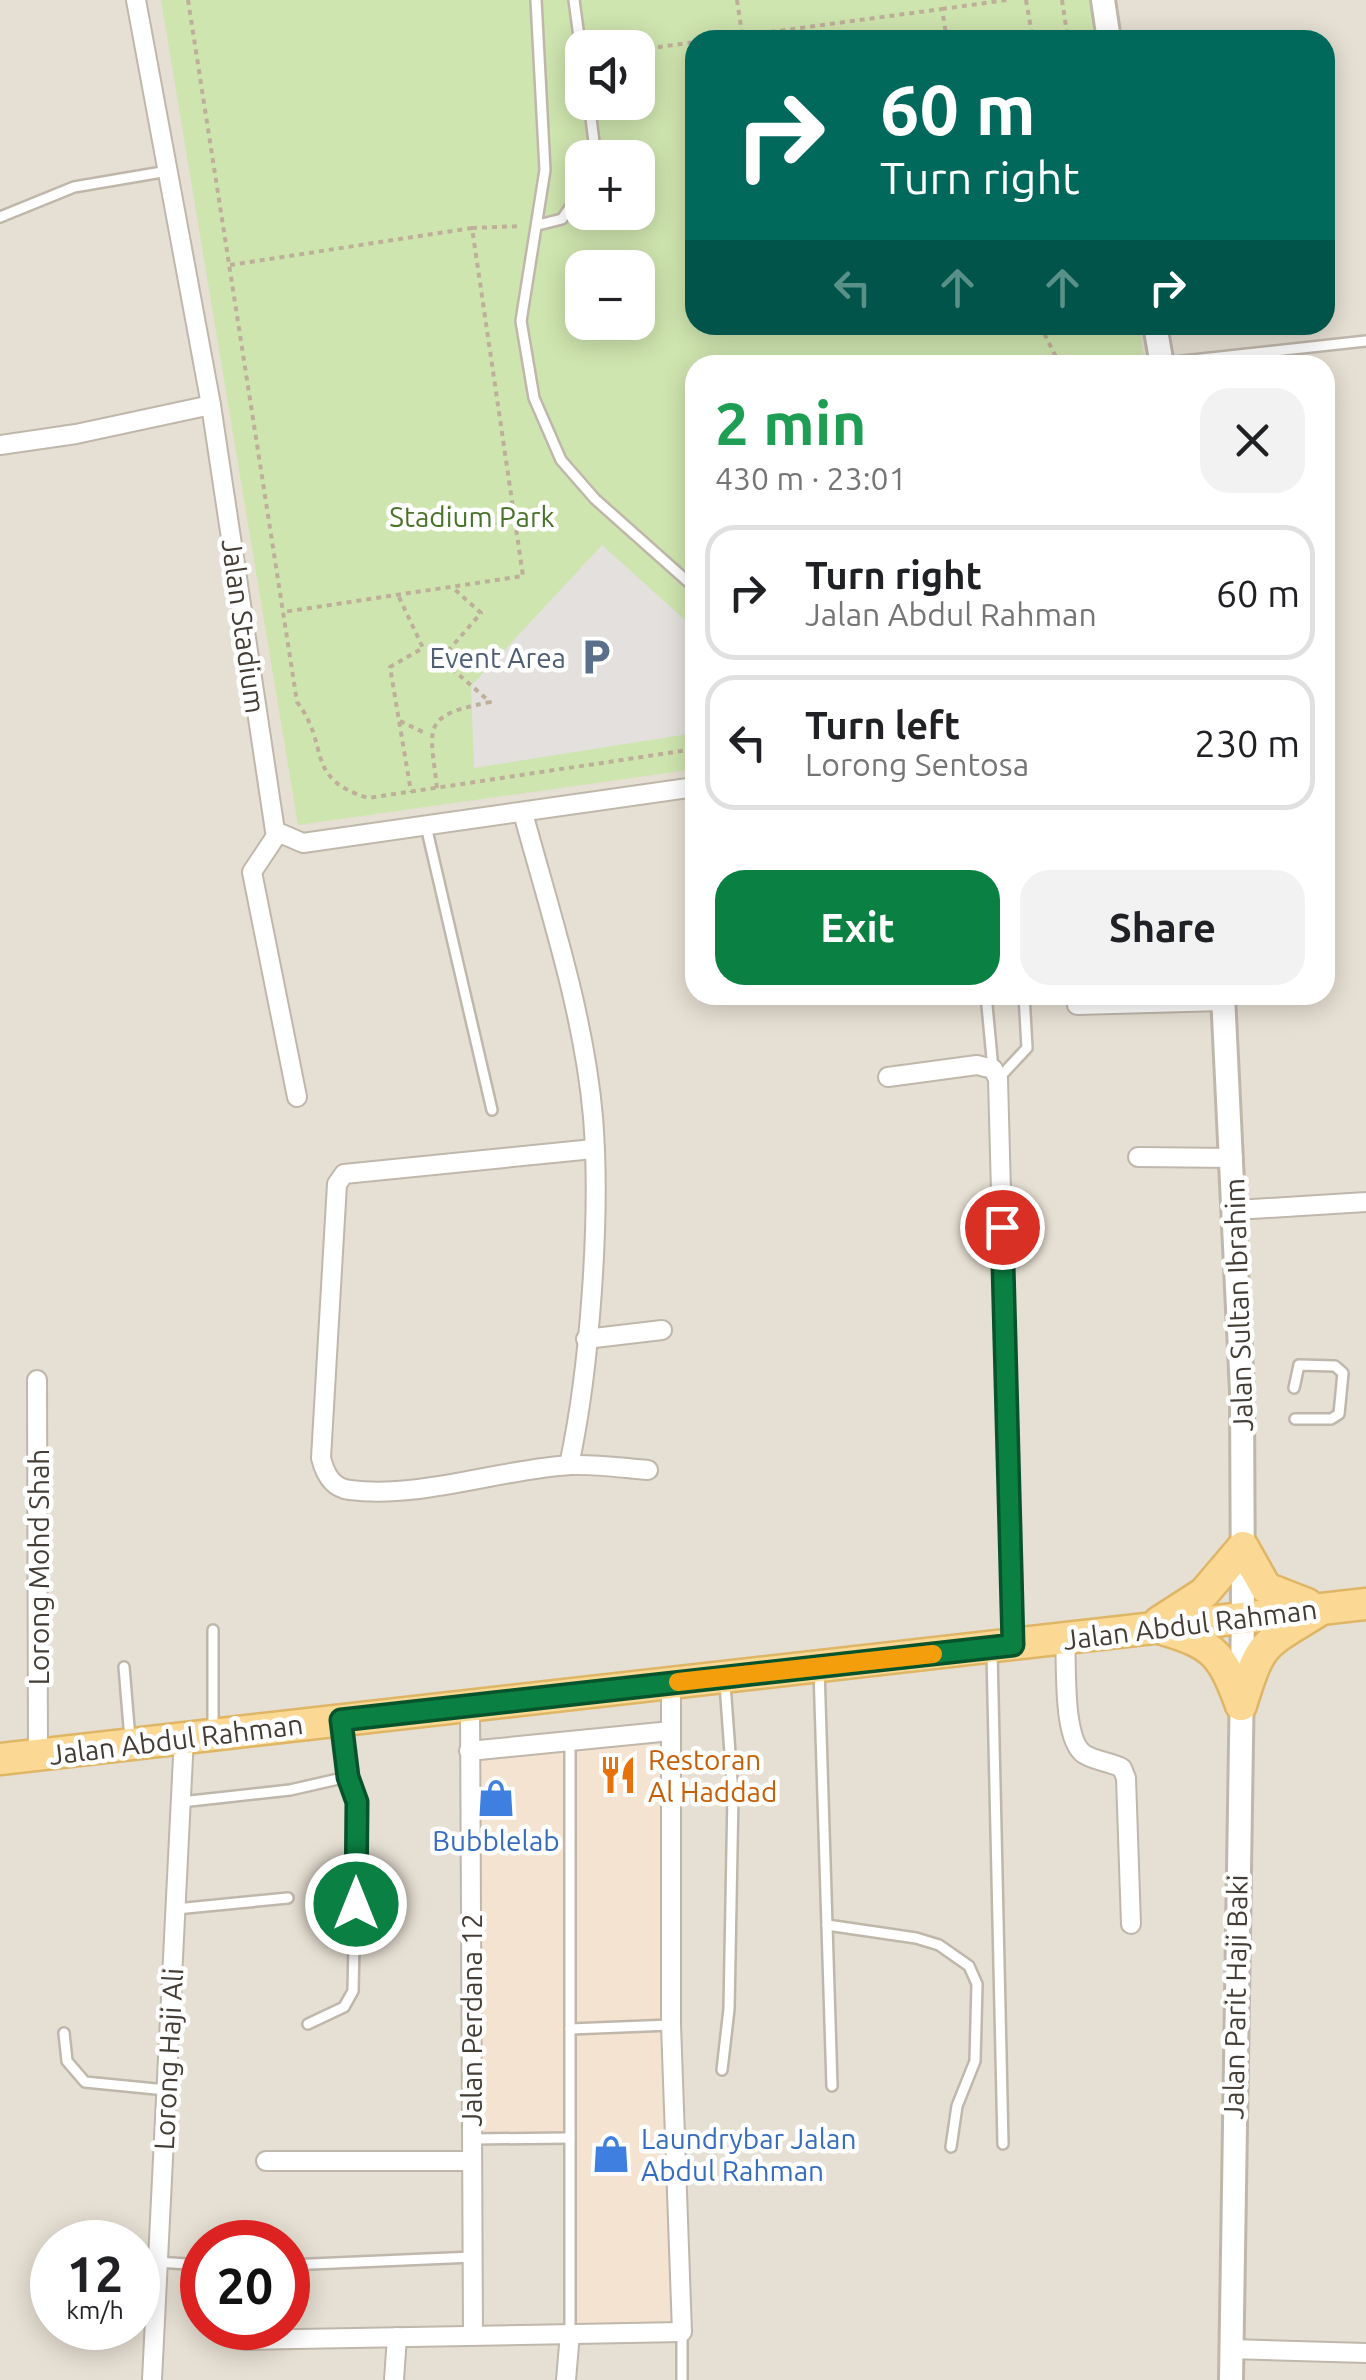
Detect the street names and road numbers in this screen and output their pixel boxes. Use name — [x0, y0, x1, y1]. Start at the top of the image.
street label: Jalan Stadium — [216, 537, 272, 715]
street label: Jalan Sultan Ibrahim — [1218, 1178, 1258, 1432]
street label: Lorong Mohd Shah — [23, 1449, 54, 1685]
street label: Jalan Abdul Rahman — [1061, 1593, 1319, 1655]
street label: Jalan Abdul Rahman — [47, 1708, 305, 1770]
street label: Jalan Parit Haji Baki — [1217, 1874, 1253, 2120]
street label: Jalan Perdana 12 — [456, 1913, 487, 2127]
street label: Lorong Haji Ali — [148, 1967, 188, 2151]

